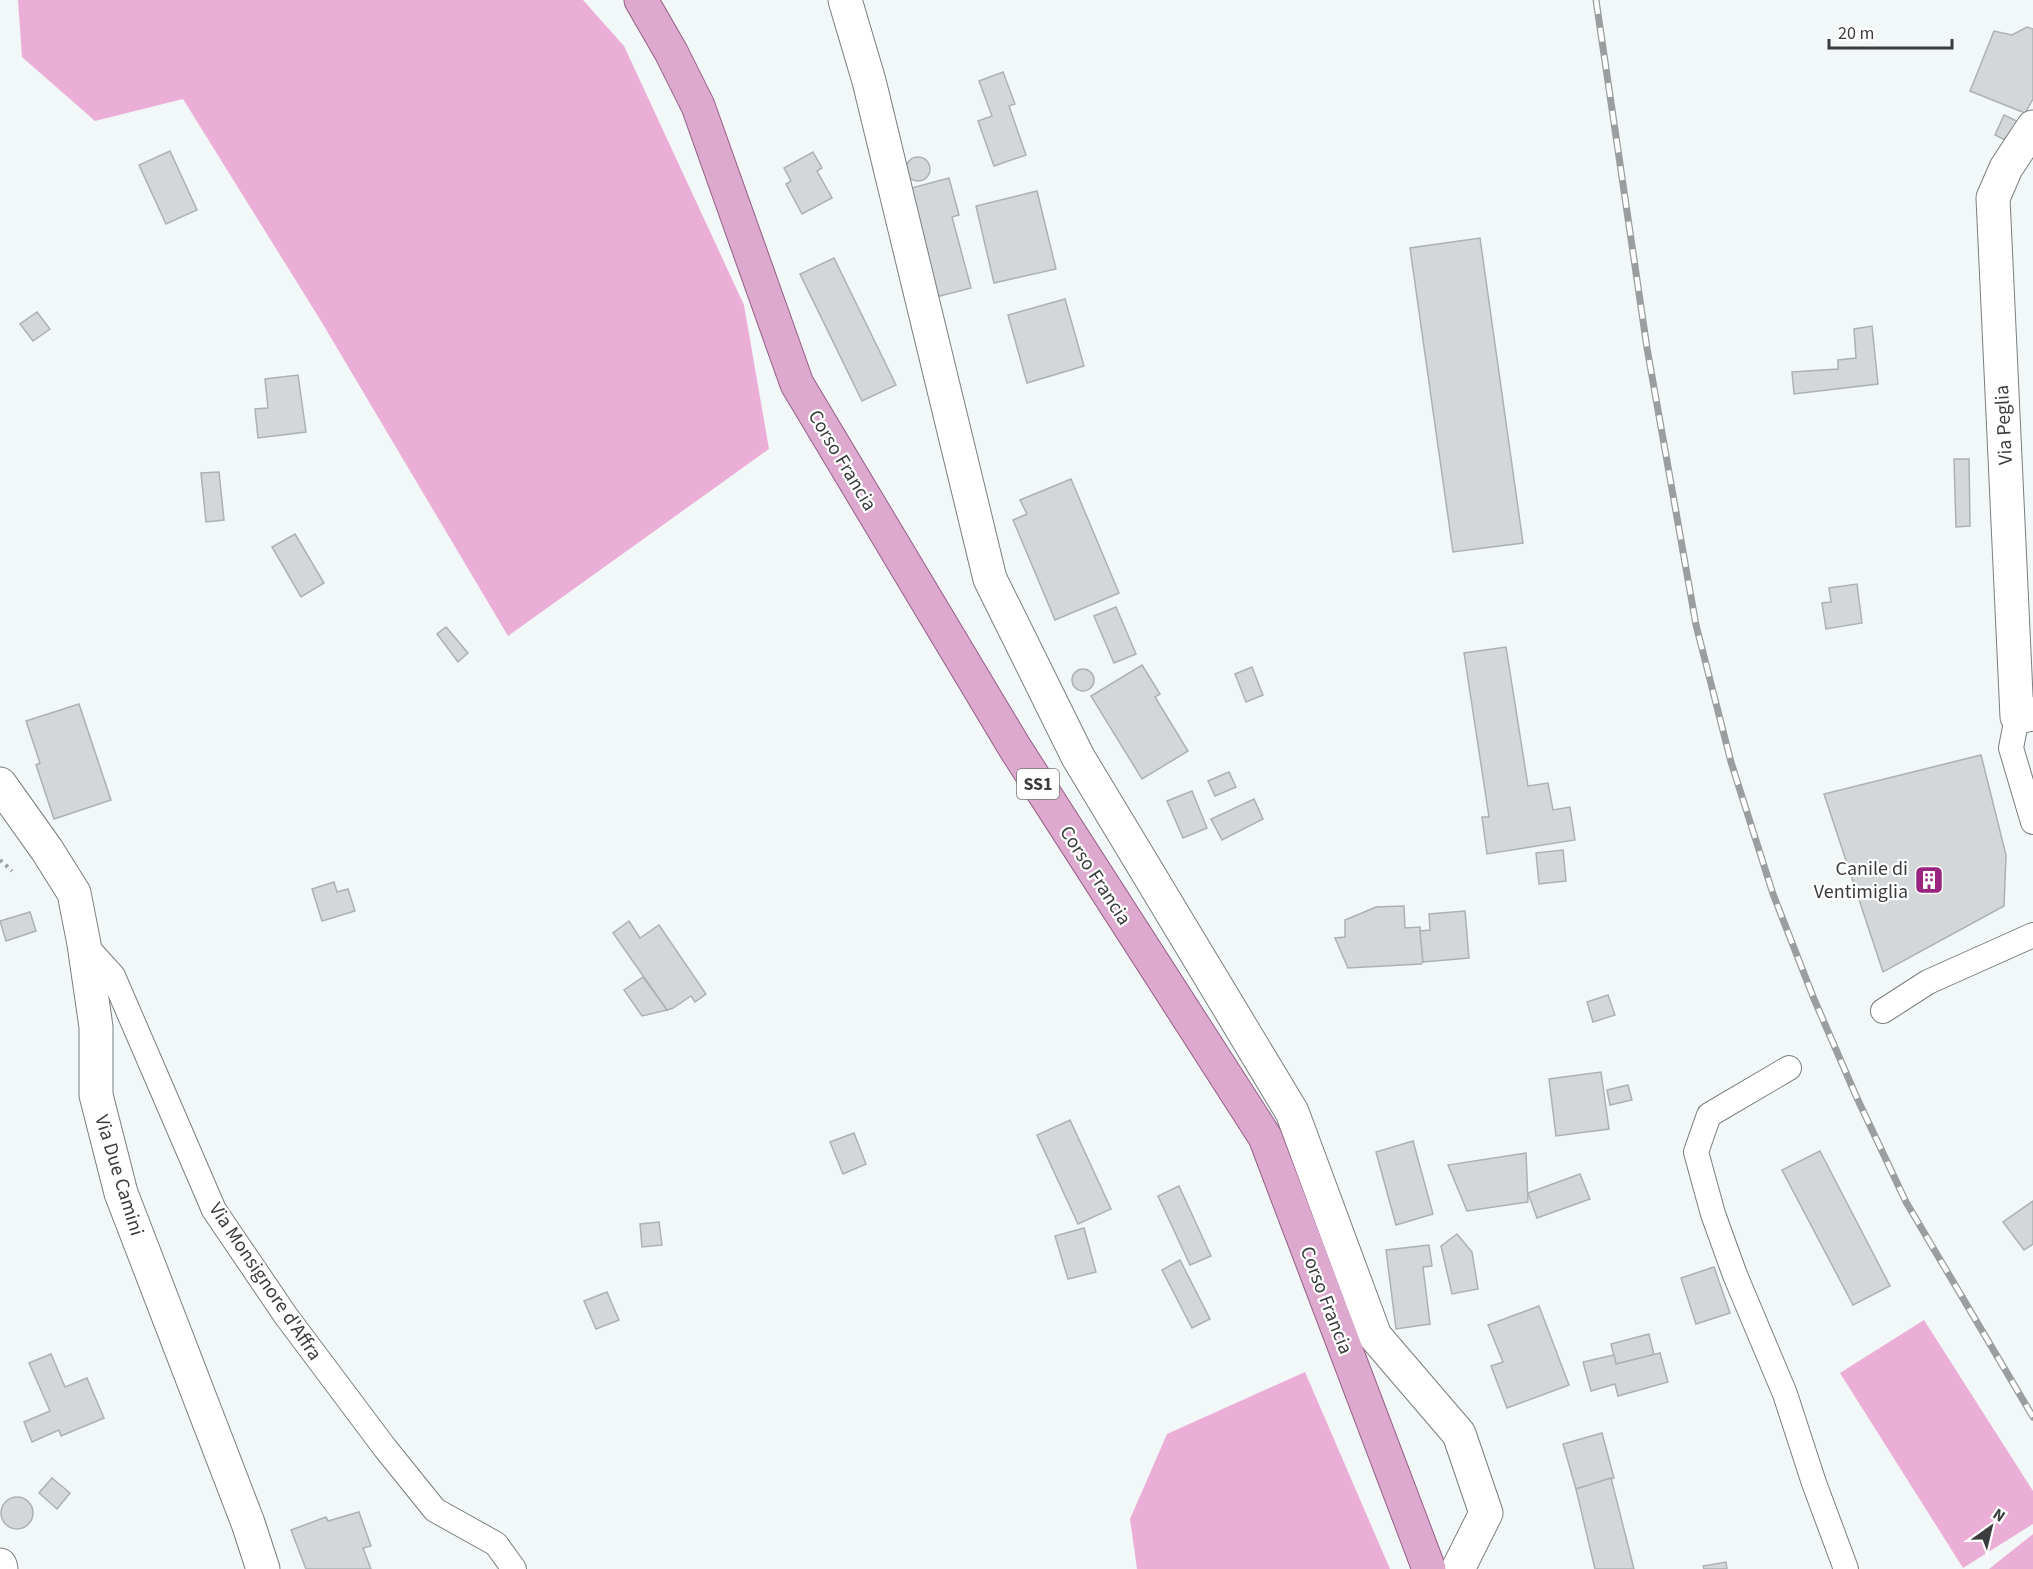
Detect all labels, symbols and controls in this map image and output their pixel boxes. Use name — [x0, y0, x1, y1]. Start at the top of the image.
scale bar — [1829, 12, 1952, 50]
text: 20 m — [1838, 21, 1874, 46]
street label: Via Peglia — [1988, 384, 2020, 466]
street label: Corso Francia — [801, 405, 883, 516]
road number: SS1 — [1017, 769, 1059, 799]
street label: Corso Francia — [1053, 820, 1138, 931]
place label: Canile di Ventimiglia — [1814, 855, 1908, 906]
building icon: Canile di Ventimiglia — [1913, 864, 1945, 896]
street label: Via Due Camini — [87, 1111, 151, 1239]
street label: Via Monsignore d'Affra — [202, 1197, 329, 1366]
street label: Corso Francia — [1293, 1242, 1359, 1358]
north arrow — [1961, 1497, 2021, 1557]
text: N — [1988, 1503, 2009, 1527]

